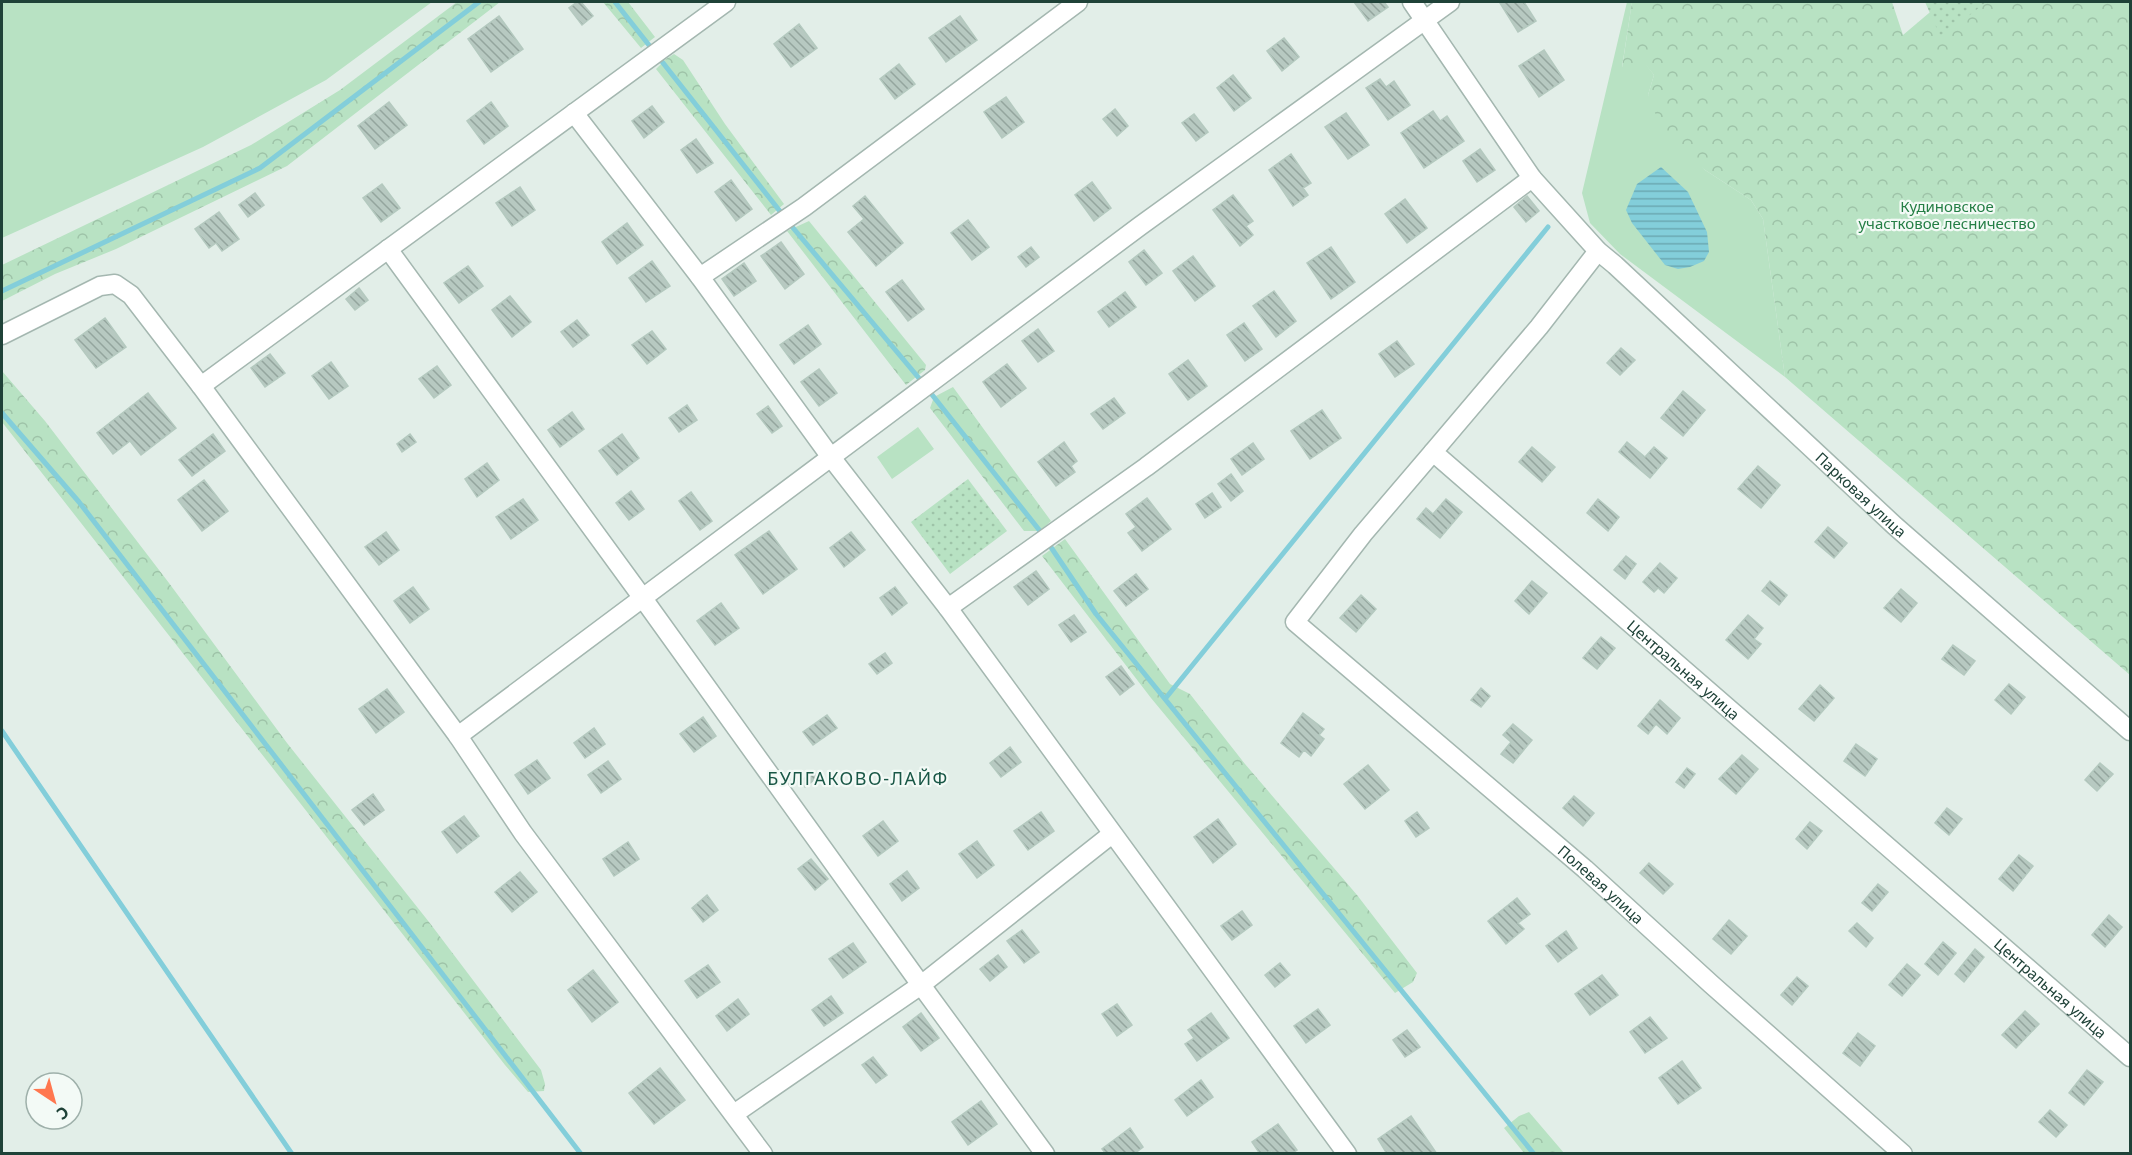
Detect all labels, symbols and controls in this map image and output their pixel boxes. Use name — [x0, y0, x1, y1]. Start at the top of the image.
park label: Кудиновское участковое лесничество — [1858, 196, 2036, 233]
street label: Парковая улица — [1812, 447, 1911, 542]
street label: Центральная улица — [1623, 615, 1744, 724]
district label: БУЛГАКОВО-ЛАЙФ — [767, 766, 949, 790]
street label: Полевая улица — [1554, 840, 1648, 928]
street label: Центральная улица — [1990, 934, 2111, 1042]
north arrow — [24, 1071, 84, 1131]
text: С — [52, 1101, 73, 1125]

